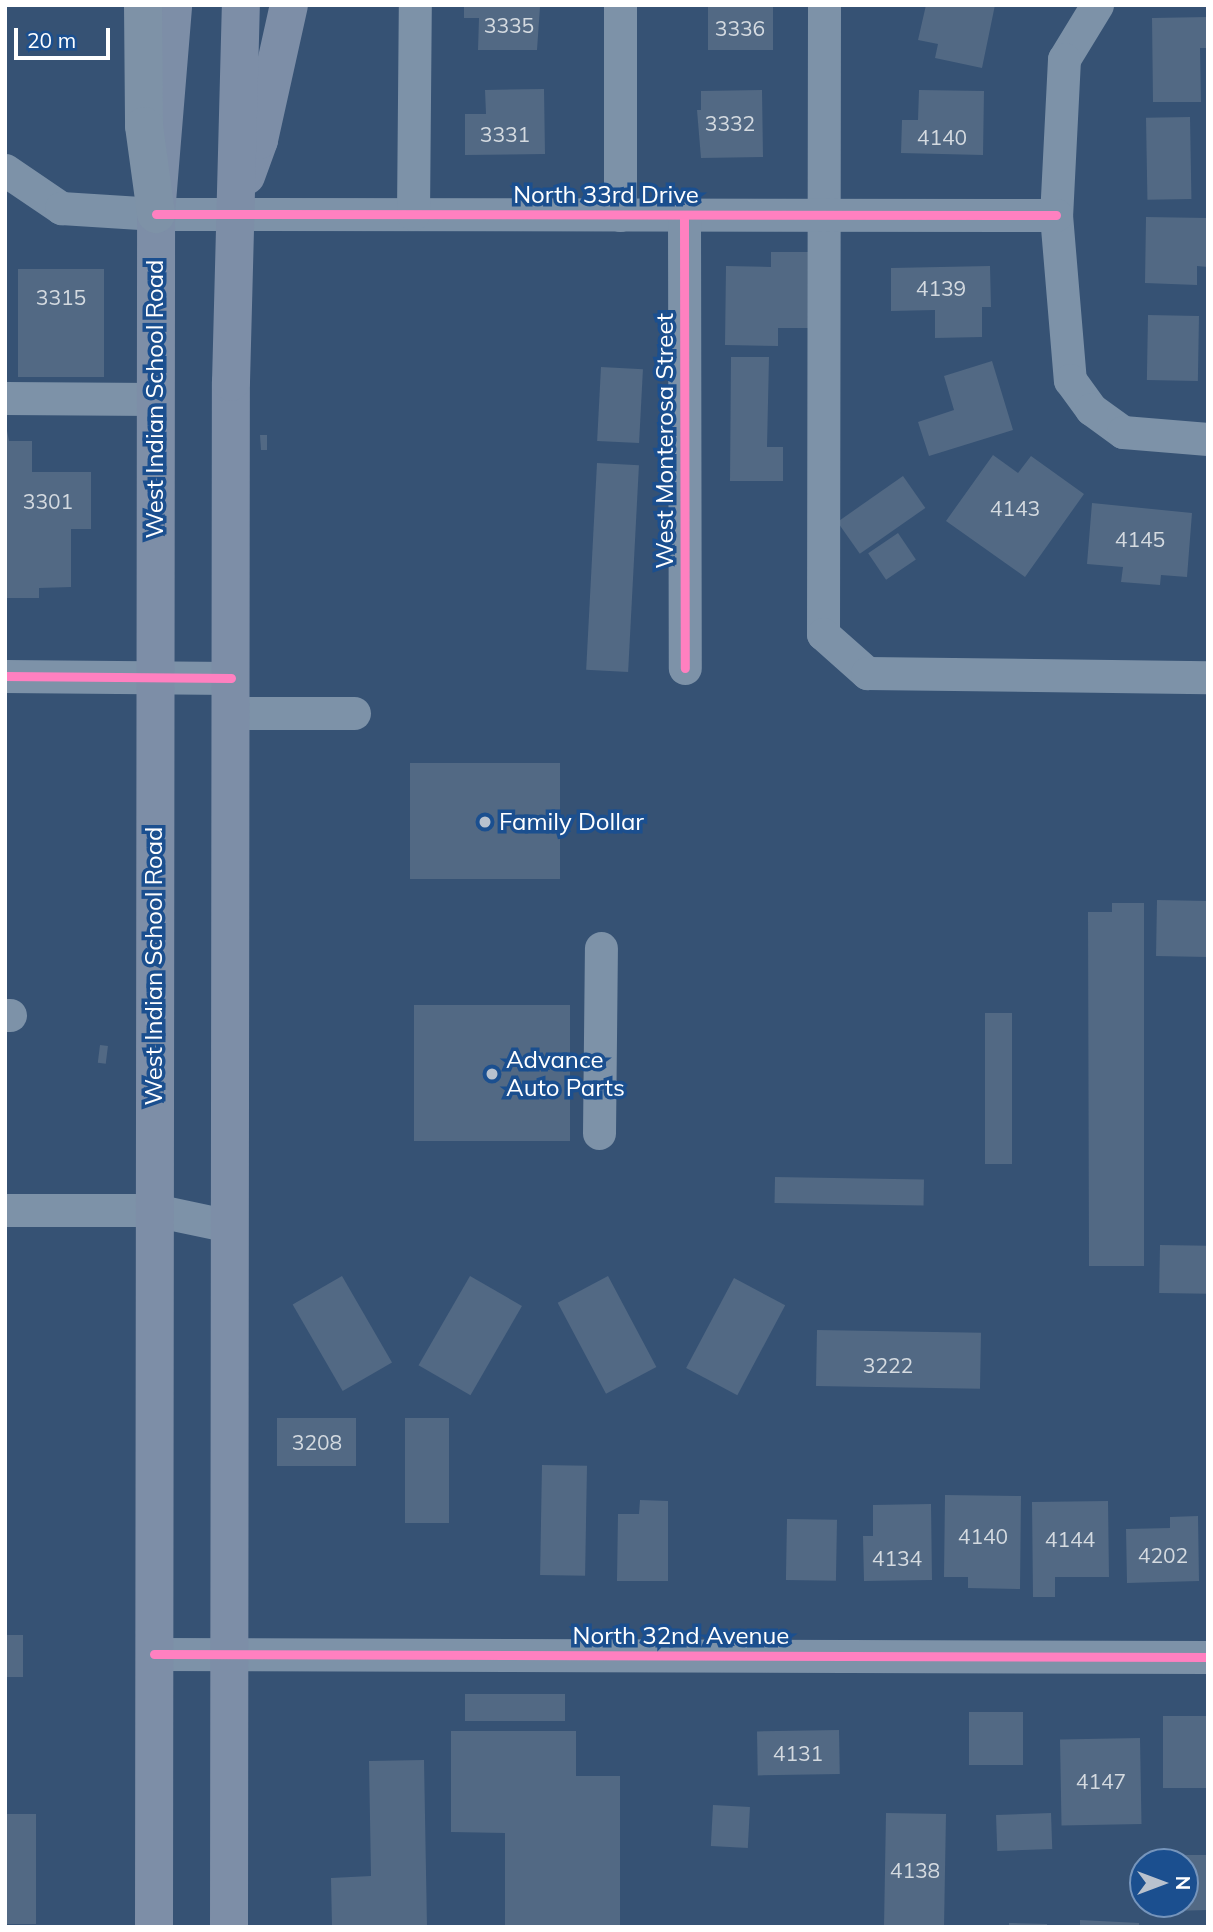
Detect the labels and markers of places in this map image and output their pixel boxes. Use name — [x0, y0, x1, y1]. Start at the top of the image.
place label: Family Dollar — [499, 808, 644, 836]
marker: Family Dollar — [477, 814, 493, 830]
place label: Advance Auto Parts — [506, 1046, 625, 1102]
marker: Advance Auto Parts — [484, 1066, 500, 1082]

